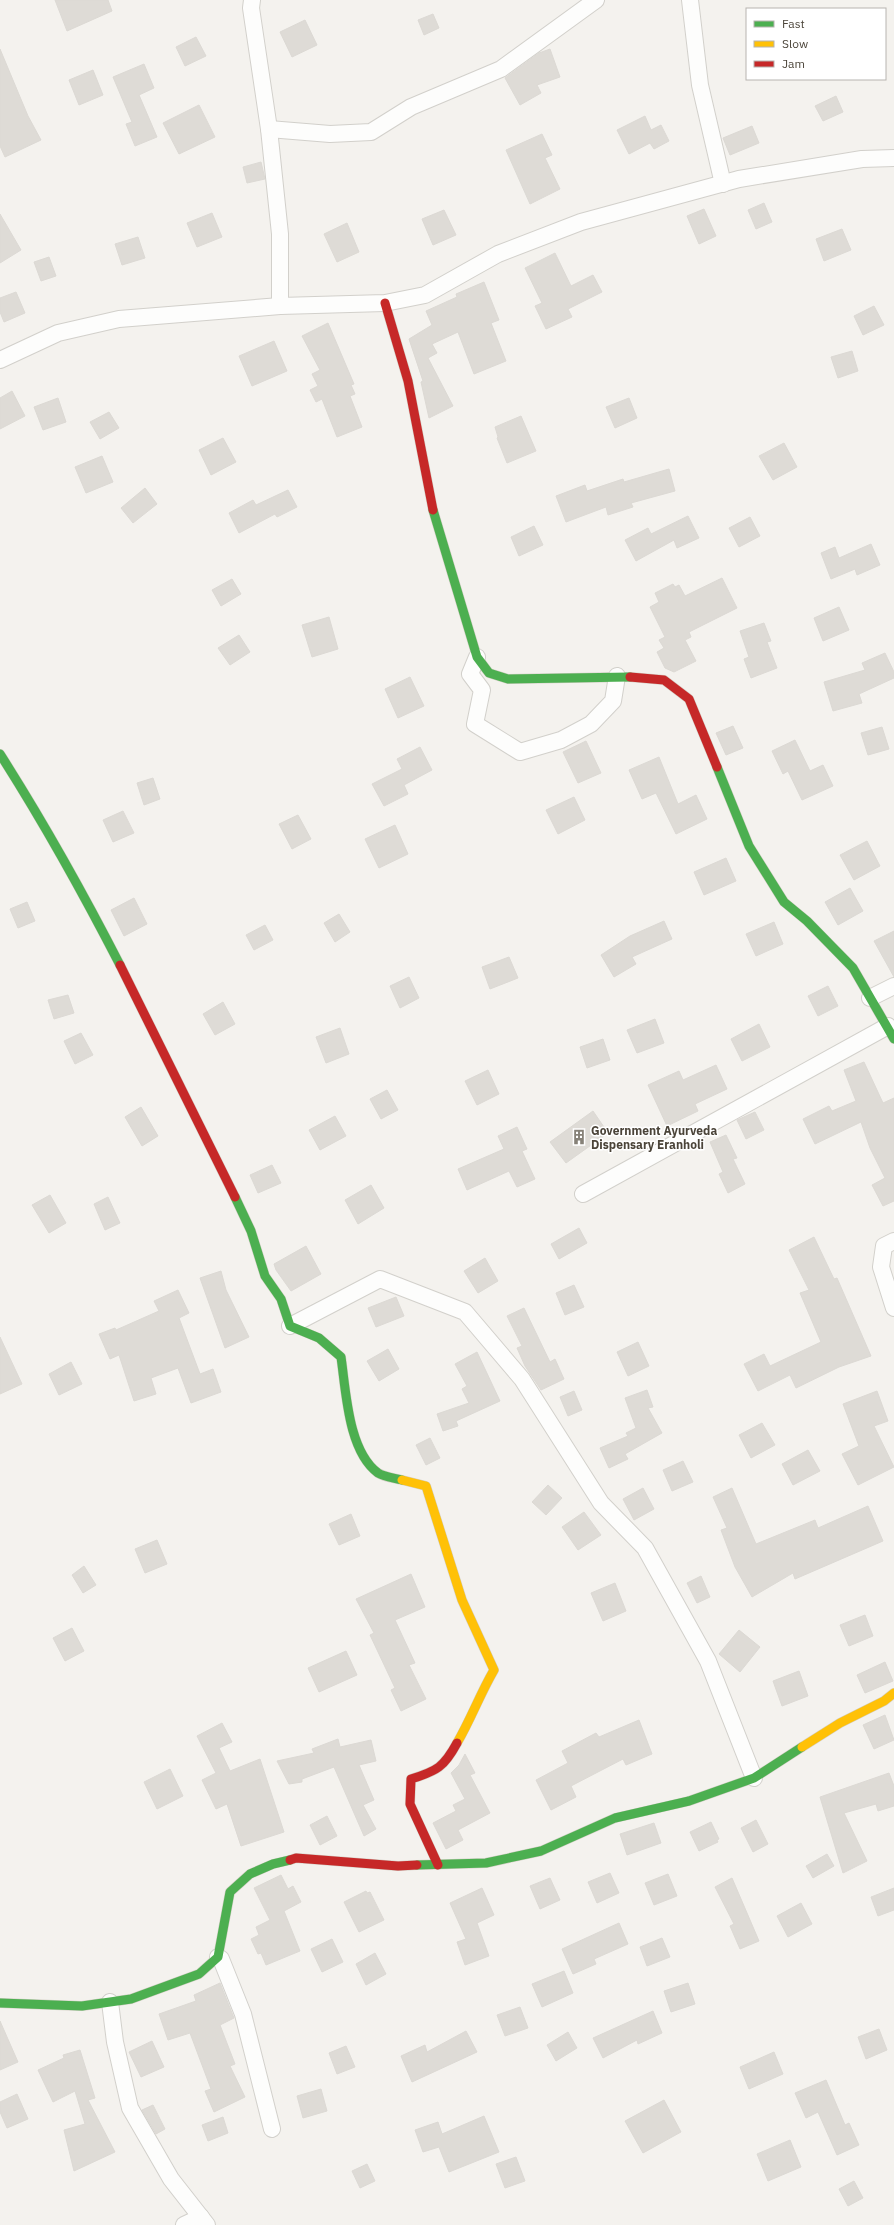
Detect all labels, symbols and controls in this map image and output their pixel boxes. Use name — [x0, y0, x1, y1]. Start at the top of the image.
legend — [746, 8, 886, 80]
text: Fast — [782, 16, 805, 31]
text: Slow — [782, 36, 808, 51]
text: Jam — [782, 56, 805, 71]
place label: Government Ayurveda Dispensary Eranholi — [591, 1123, 717, 1152]
building icon: Government Ayurveda Dispensary Eranholi — [570, 1128, 588, 1146]

